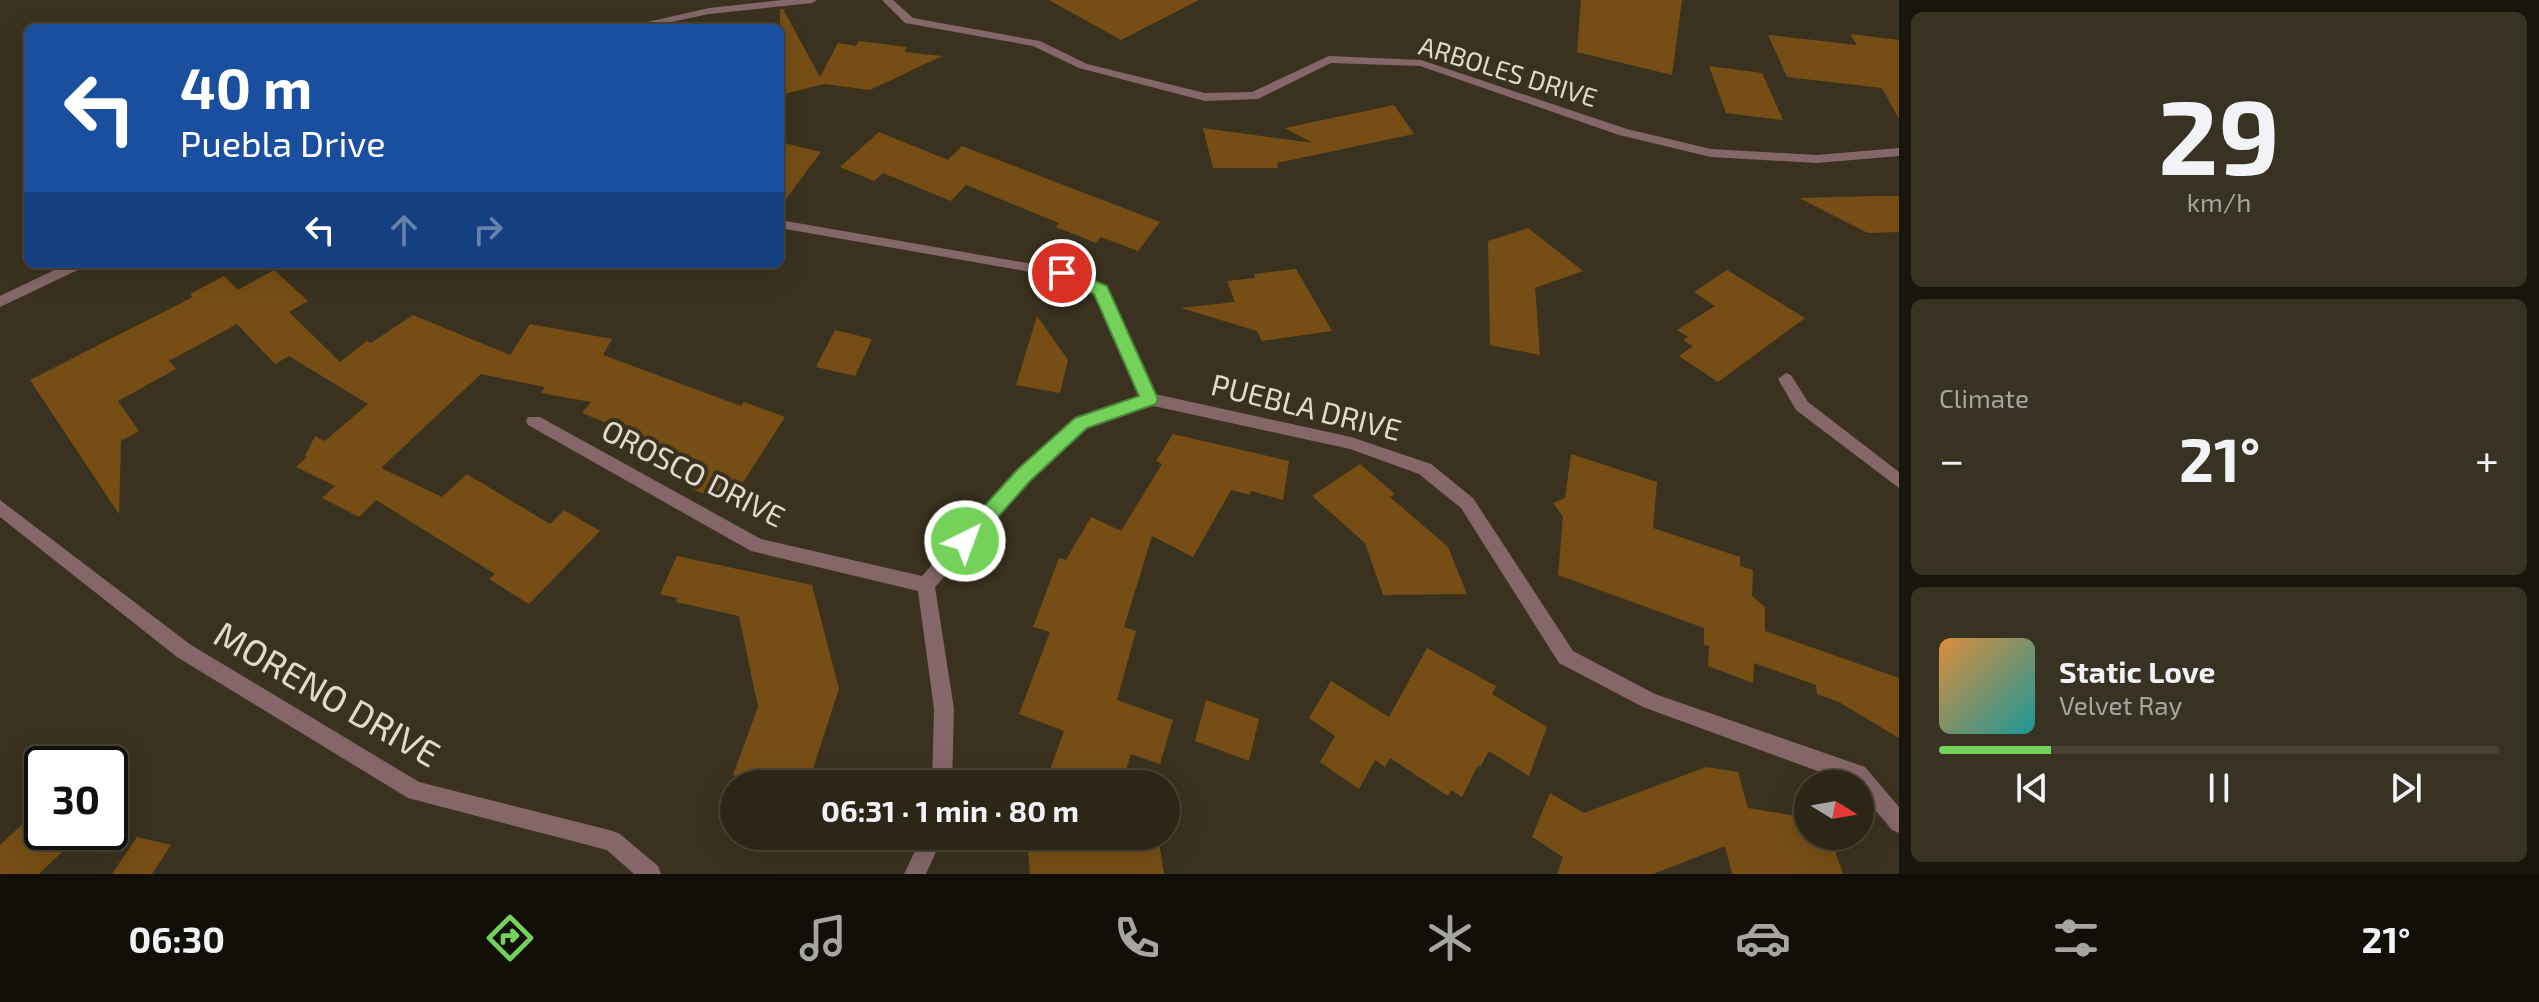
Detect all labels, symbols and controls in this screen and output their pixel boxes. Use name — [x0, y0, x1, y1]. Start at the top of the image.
street label: ARBOLES DRIVE — [1416, 29, 1601, 112]
text: 40 m — [180, 53, 312, 120]
icon: left — [48, 56, 152, 160]
text: 29 — [2158, 71, 2280, 196]
text: Puebla Drive — [180, 121, 386, 164]
text: km/h — [2187, 186, 2251, 217]
icon: left — [298, 208, 342, 252]
icon: ahead — [382, 208, 426, 252]
icon: right — [466, 208, 510, 252]
pin — [1028, 239, 1096, 307]
icon: arrive — [1040, 251, 1084, 295]
street label: PUEBLA DRIVE — [1208, 365, 1405, 447]
text: Climate — [1939, 382, 2029, 413]
street label: OROSCO DRIVE — [596, 411, 791, 534]
text: 21° — [2179, 422, 2260, 494]
text: − — [1939, 432, 1965, 485]
text: + — [2475, 432, 2499, 485]
position arrow — [923, 499, 1007, 583]
street label: MORENO DRIVE — [207, 611, 448, 775]
text: Static Love — [2059, 653, 2215, 689]
text: Velvet Ray — [2059, 689, 2182, 720]
speed limit sign: 30 — [24, 746, 128, 850]
icon: previous — [2010, 766, 2054, 810]
icon: pause — [2197, 766, 2241, 810]
icon: next — [2384, 766, 2428, 810]
north arrow — [1794, 770, 1874, 850]
map controls — [1794, 770, 1874, 850]
text: 06:31 · 1 min · 80 m — [821, 792, 1079, 828]
icon: directions — [482, 910, 538, 966]
icon: music — [795, 910, 851, 966]
icon: phone — [1109, 910, 1165, 966]
icon: climate — [1422, 910, 1478, 966]
icon: car — [1735, 910, 1791, 966]
icon: filters — [2048, 910, 2104, 966]
text: 06:30 — [129, 917, 225, 960]
text: 21° — [2361, 917, 2410, 960]

